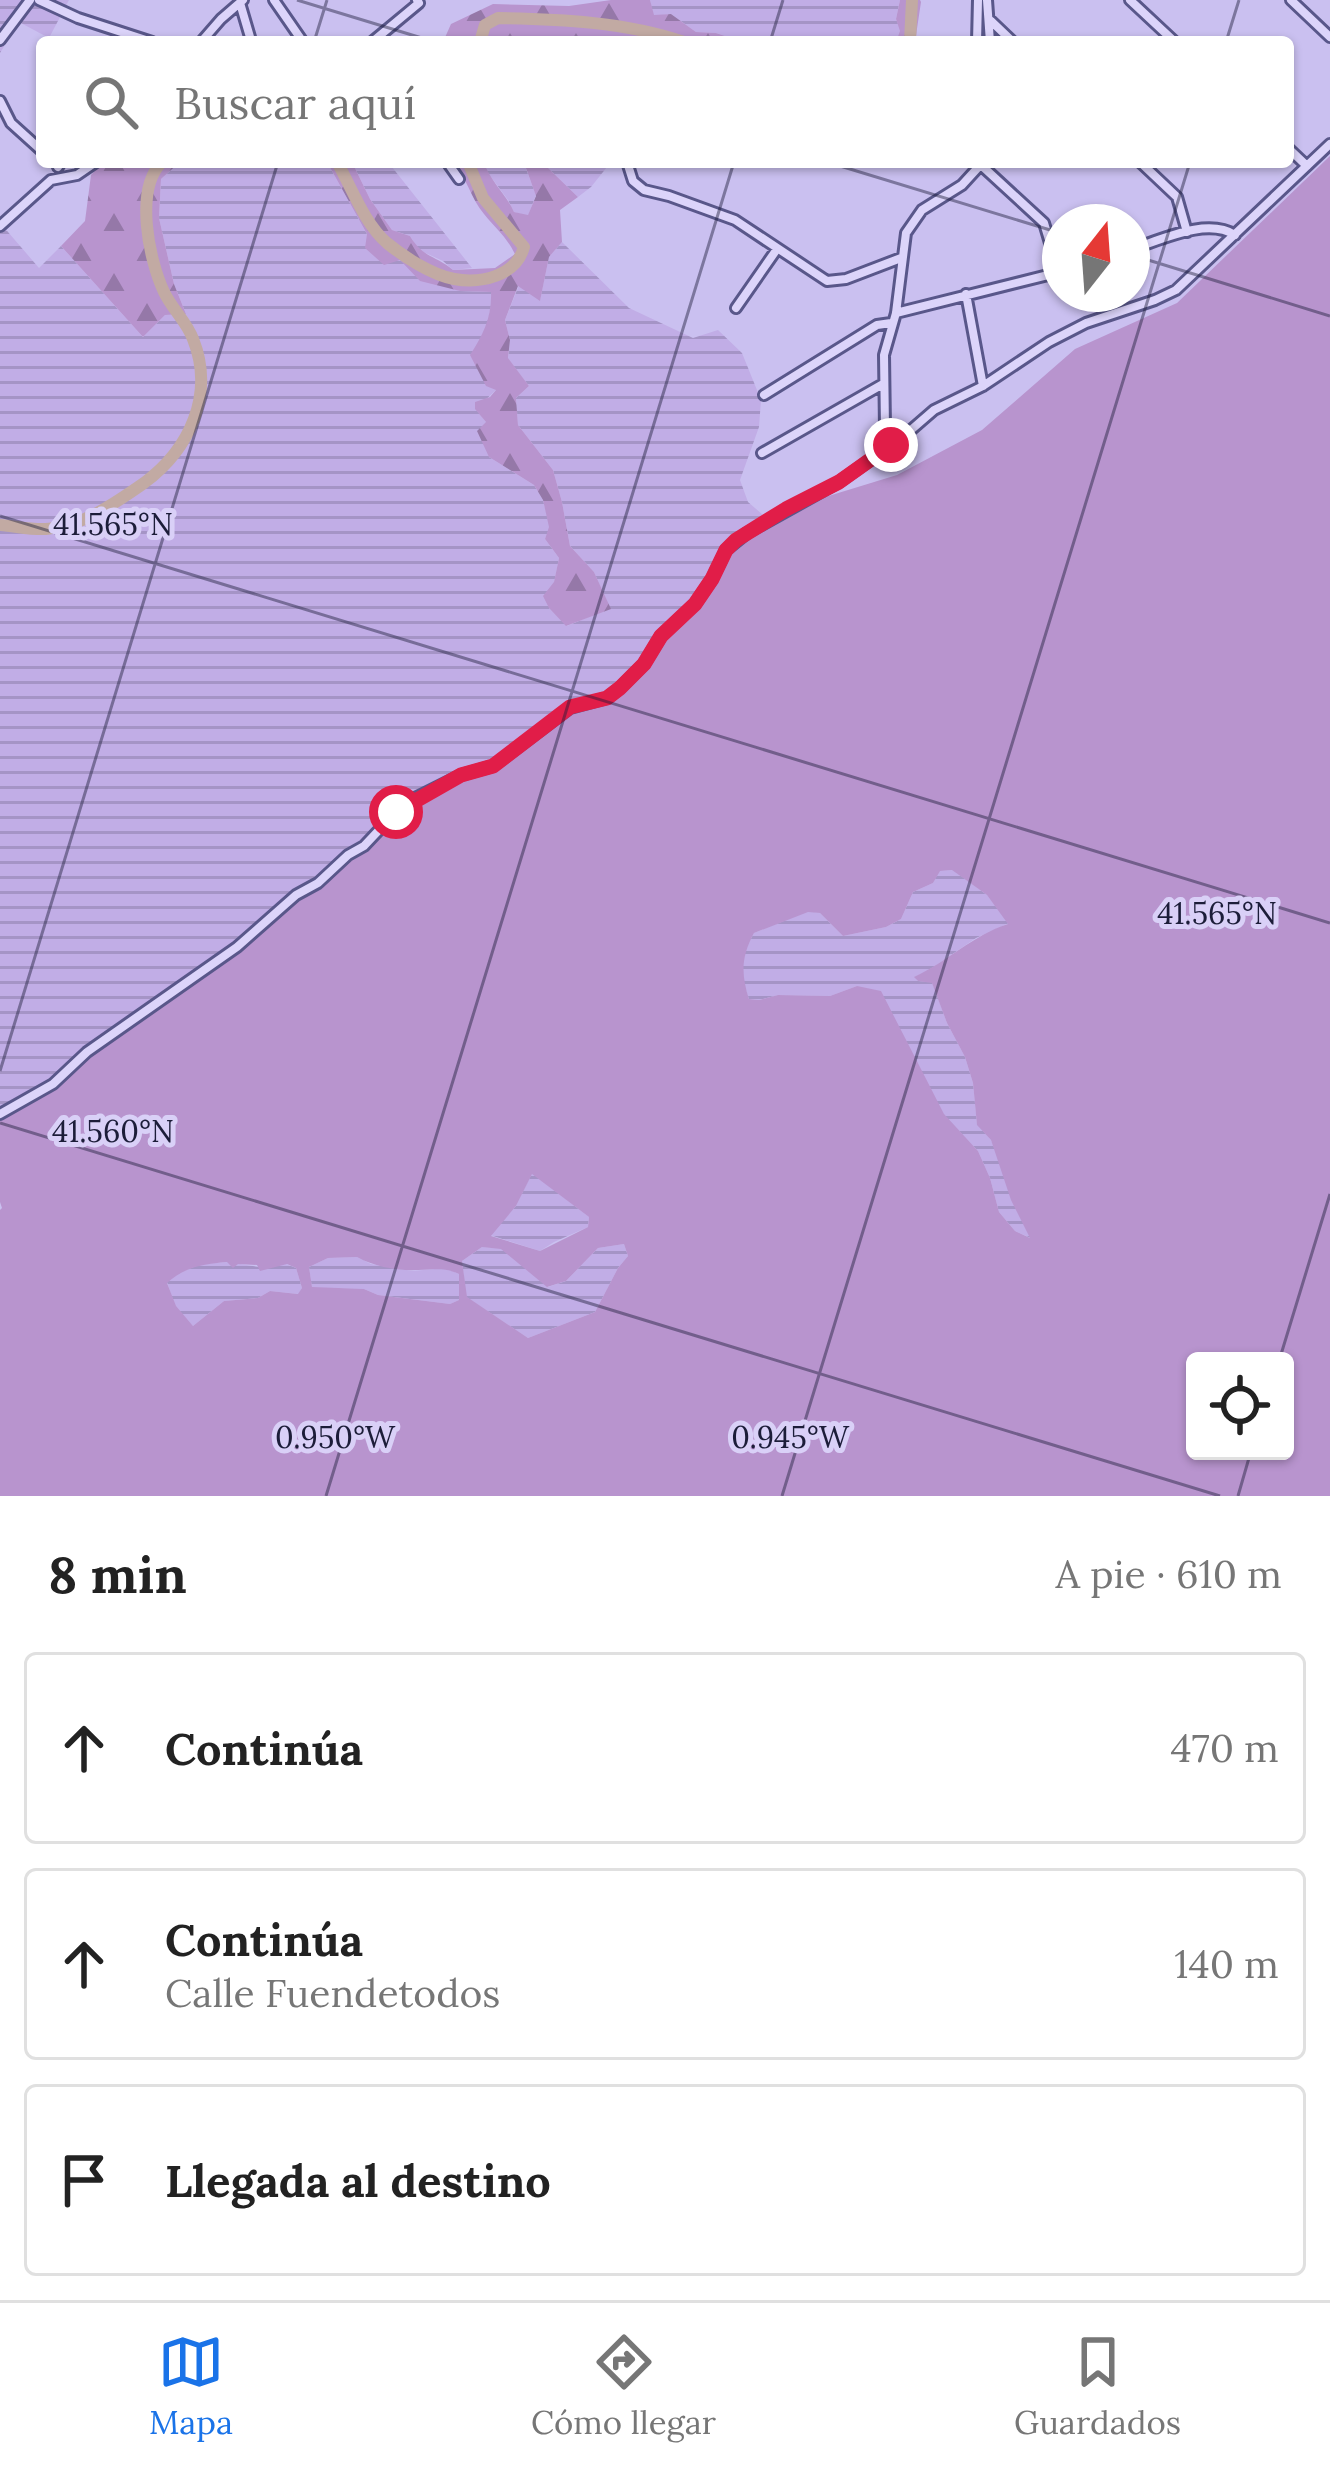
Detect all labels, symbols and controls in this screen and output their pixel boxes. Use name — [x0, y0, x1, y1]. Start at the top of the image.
search box — [36, 36, 1294, 168]
icon: search — [78, 69, 144, 135]
text: Buscar aquí — [174, 74, 416, 131]
north arrow — [1042, 204, 1150, 312]
route end — [864, 418, 918, 472]
text: 41.565°N — [53, 505, 173, 543]
route start — [369, 785, 423, 839]
text: 41.565°N — [1157, 894, 1277, 932]
text: 41.560°N — [52, 1112, 174, 1150]
map controls — [1186, 1352, 1294, 1460]
button: locate — [1186, 1352, 1294, 1460]
text: 0.950°W — [275, 1418, 396, 1456]
text: 0.945°W — [731, 1418, 850, 1456]
text: 8 min — [48, 1542, 187, 1607]
text: A pie · 610 m — [1056, 1549, 1282, 1599]
icon: ahead — [51, 1715, 117, 1781]
text: Continúa — [165, 1720, 363, 1777]
text: 470 m — [1171, 1723, 1279, 1773]
text: Continúa — [165, 1911, 363, 1968]
icon: ahead — [51, 1931, 117, 1997]
text: 140 m — [1174, 1939, 1279, 1989]
text: Calle Fuendetodos — [165, 1968, 500, 2018]
icon: arrive — [51, 2147, 117, 2213]
text: Llegada al destino — [165, 2152, 551, 2209]
tab: Mapa — [149, 2329, 233, 2443]
tab: Cómo llegar — [531, 2329, 716, 2443]
tab: Guardados — [1014, 2329, 1181, 2443]

